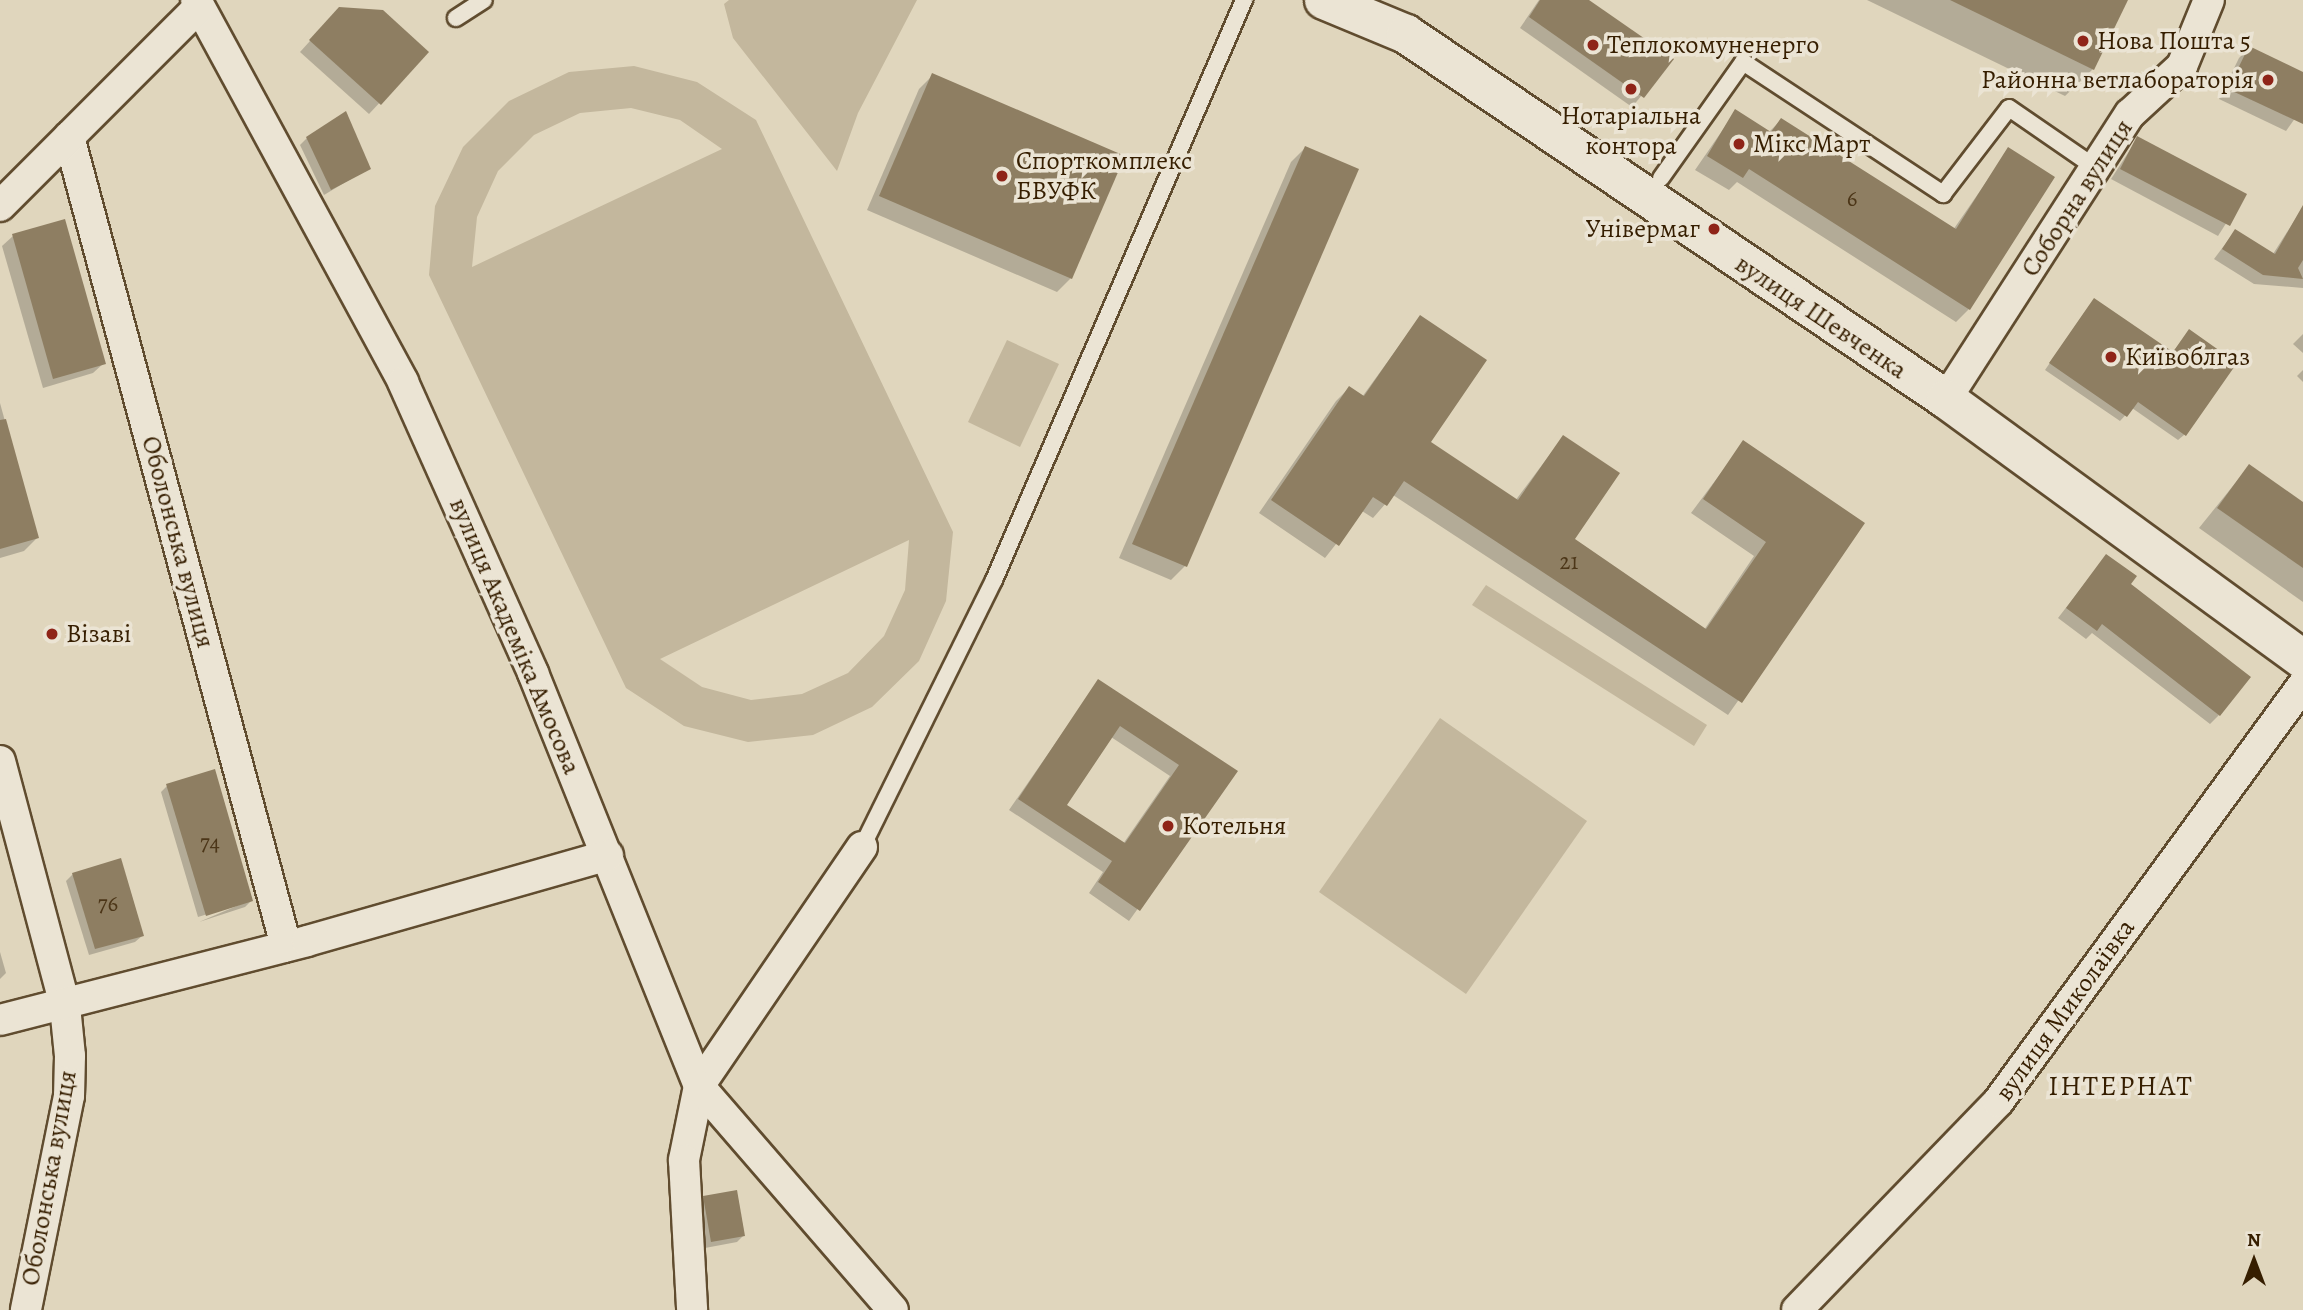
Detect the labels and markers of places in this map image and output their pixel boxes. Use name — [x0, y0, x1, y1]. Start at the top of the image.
place label: Нова Пошта 5 — [2097, 25, 2251, 57]
place label: Теплокомуненерго — [1607, 29, 1819, 61]
marker: Нова Пошта 5 — [2075, 33, 2091, 49]
marker: Теплокомуненерго — [1585, 37, 1601, 53]
place label: Районна ветлабораторія — [1981, 64, 2254, 96]
marker: Районна ветлабораторія — [2260, 72, 2276, 88]
marker: Нотаріальна контора — [1623, 81, 1639, 97]
place label: Нотаріальна контора — [1561, 100, 1701, 162]
place label: Мікс Март — [1753, 128, 1870, 160]
marker: Мікс Март — [1731, 136, 1747, 152]
place label: Спорткомплекс БВУФК — [1016, 145, 1192, 206]
marker: Спорткомплекс БВУФК — [994, 168, 1010, 184]
place label: Універмаг — [1585, 213, 1700, 245]
marker: Універмаг — [1706, 221, 1722, 237]
place label: Київоблгаз — [2125, 341, 2250, 373]
marker: Київоблгаз — [2103, 349, 2119, 365]
place label: Візаві — [66, 618, 131, 650]
marker: Візаві — [44, 626, 60, 642]
place label: Котельня — [1182, 810, 1286, 842]
marker: Котельня — [1160, 818, 1176, 834]

